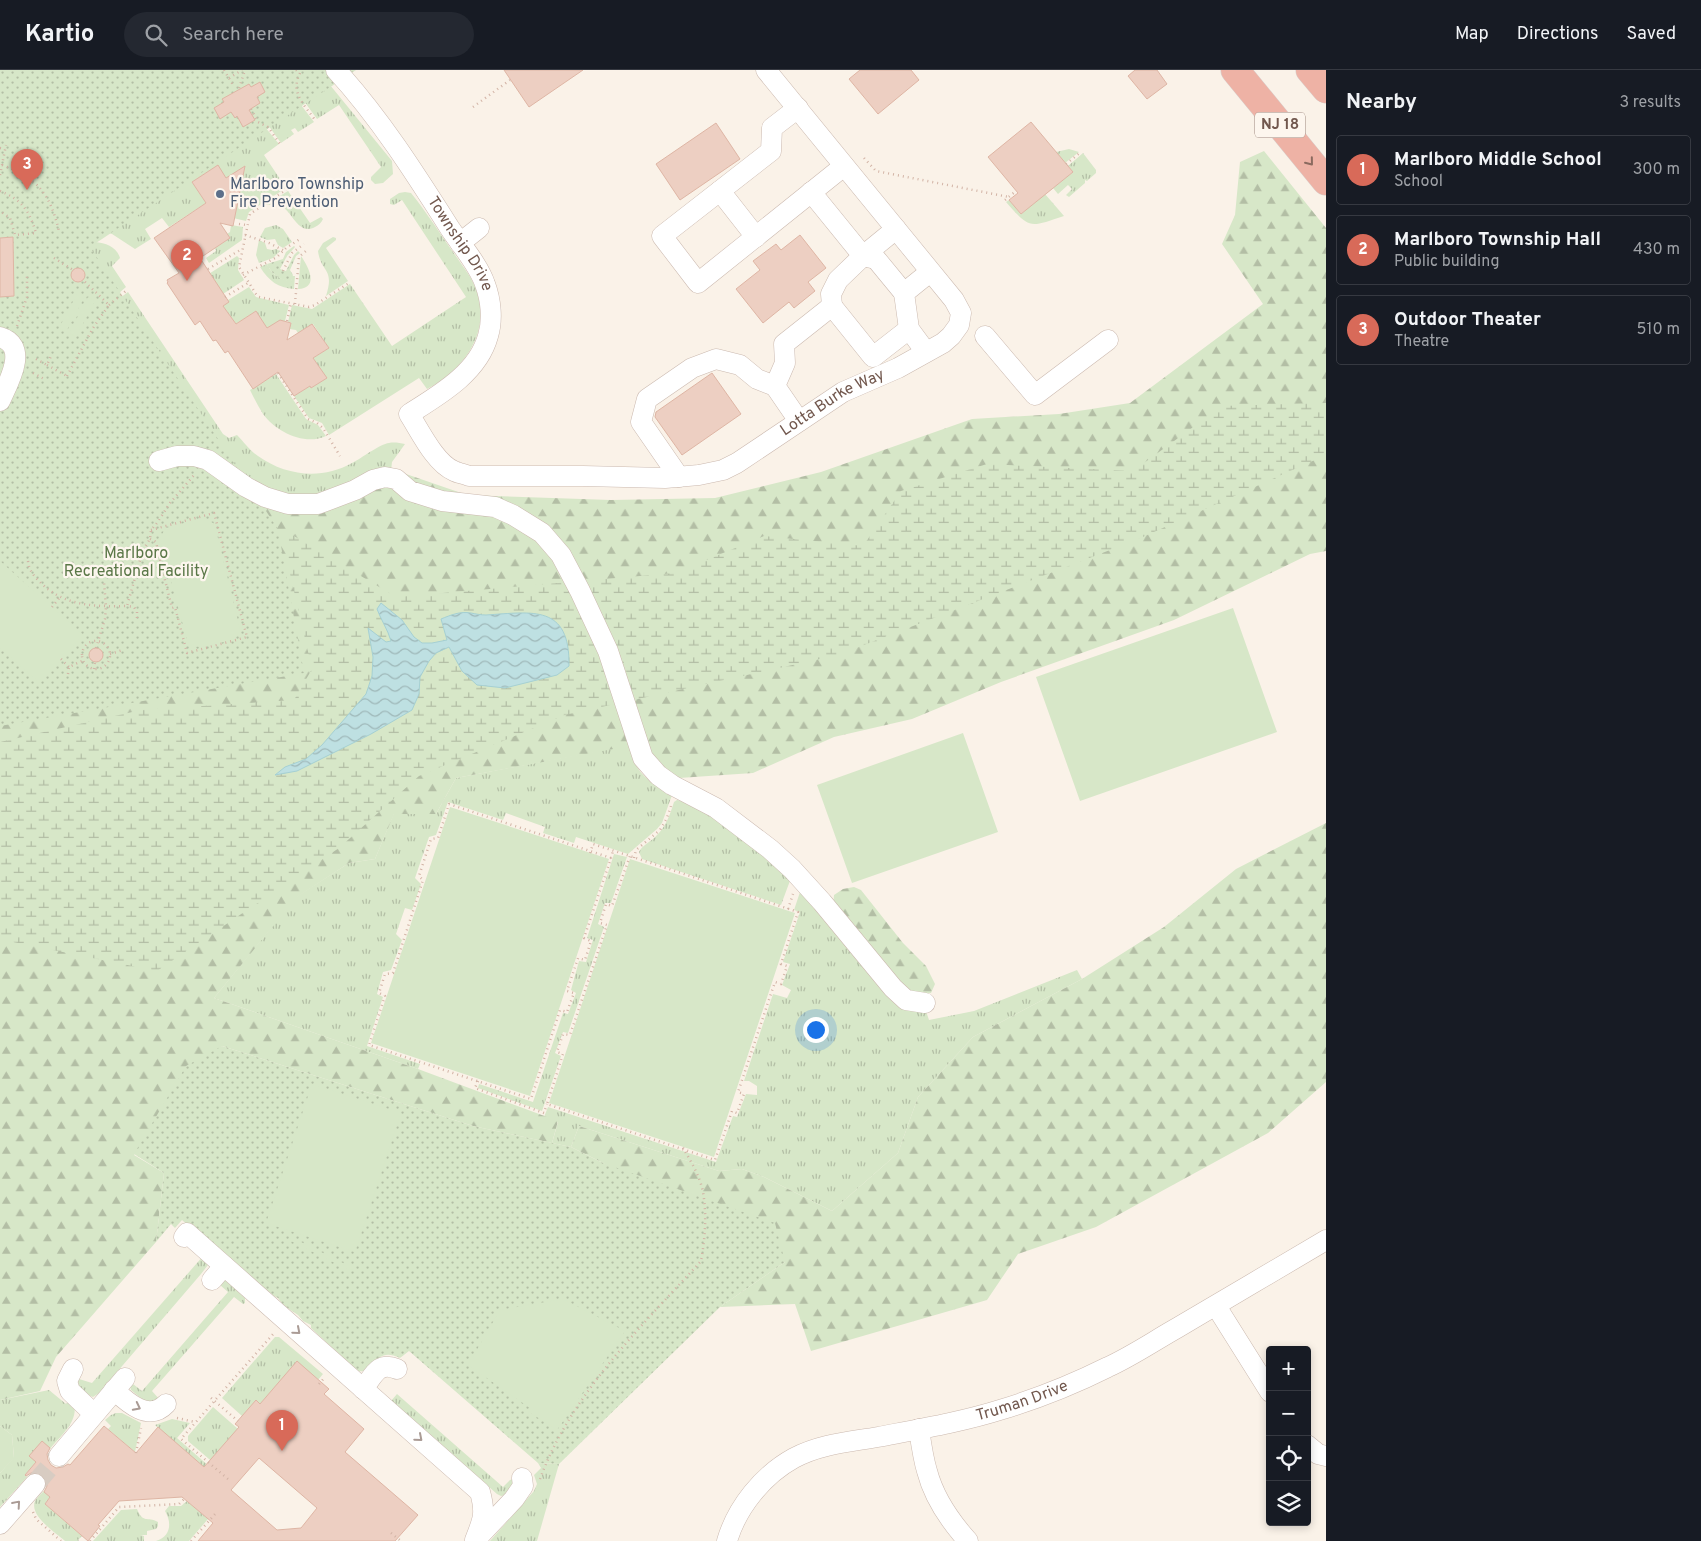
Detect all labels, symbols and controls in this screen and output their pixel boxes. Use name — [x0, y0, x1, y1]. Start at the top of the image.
search box — [124, 12, 474, 57]
text: Kartio — [25, 20, 94, 50]
icon: search — [142, 21, 170, 49]
text: Search here — [182, 23, 284, 47]
text: Map — [1455, 23, 1489, 46]
text: Directions — [1517, 23, 1599, 46]
text: Saved — [1627, 23, 1676, 46]
text: Nearby — [1346, 89, 1417, 116]
text: 3 results — [1619, 93, 1681, 113]
road number: NJ 18 — [1255, 112, 1305, 138]
text: Marlboro Middle School — [1394, 148, 1602, 172]
pin: 3 — [11, 149, 43, 190]
one-way arrow — [1305, 156, 1314, 165]
text: 1 — [1360, 160, 1366, 180]
text: 300 m — [1633, 160, 1680, 180]
text: School — [1394, 172, 1443, 192]
place label: Marlboro Township Fire Prevention — [230, 175, 364, 213]
marker: Marlboro Township Fire Prevention — [214, 188, 226, 200]
street label: Township Drive — [422, 193, 497, 294]
text: Marlboro Township Hall — [1394, 228, 1601, 252]
pin: 2 — [171, 240, 203, 281]
text: 2 — [1358, 240, 1368, 260]
text: 430 m — [1633, 240, 1680, 260]
text: Public building — [1394, 252, 1499, 272]
text: Outdoor Theater — [1394, 308, 1541, 332]
text: 3 — [1358, 320, 1368, 340]
text: 510 m — [1637, 320, 1680, 340]
text: Theatre — [1394, 332, 1449, 352]
street label: Lotta Burke Way — [777, 365, 888, 441]
park label: Marlboro Recreational Facility — [64, 544, 208, 582]
your location — [803, 1017, 829, 1043]
one-way arrow — [291, 1325, 300, 1334]
map controls — [1266, 1346, 1311, 1526]
button: + — [1266, 1346, 1311, 1391]
street label: Truman Drive — [974, 1376, 1071, 1426]
button: − — [1266, 1391, 1311, 1436]
one-way arrow — [132, 1401, 141, 1411]
pin: 1 — [266, 1410, 298, 1451]
one-way arrow — [413, 1433, 422, 1442]
button: locate — [1266, 1436, 1311, 1481]
button: layers — [1266, 1481, 1311, 1526]
one-way arrow — [12, 1500, 21, 1509]

